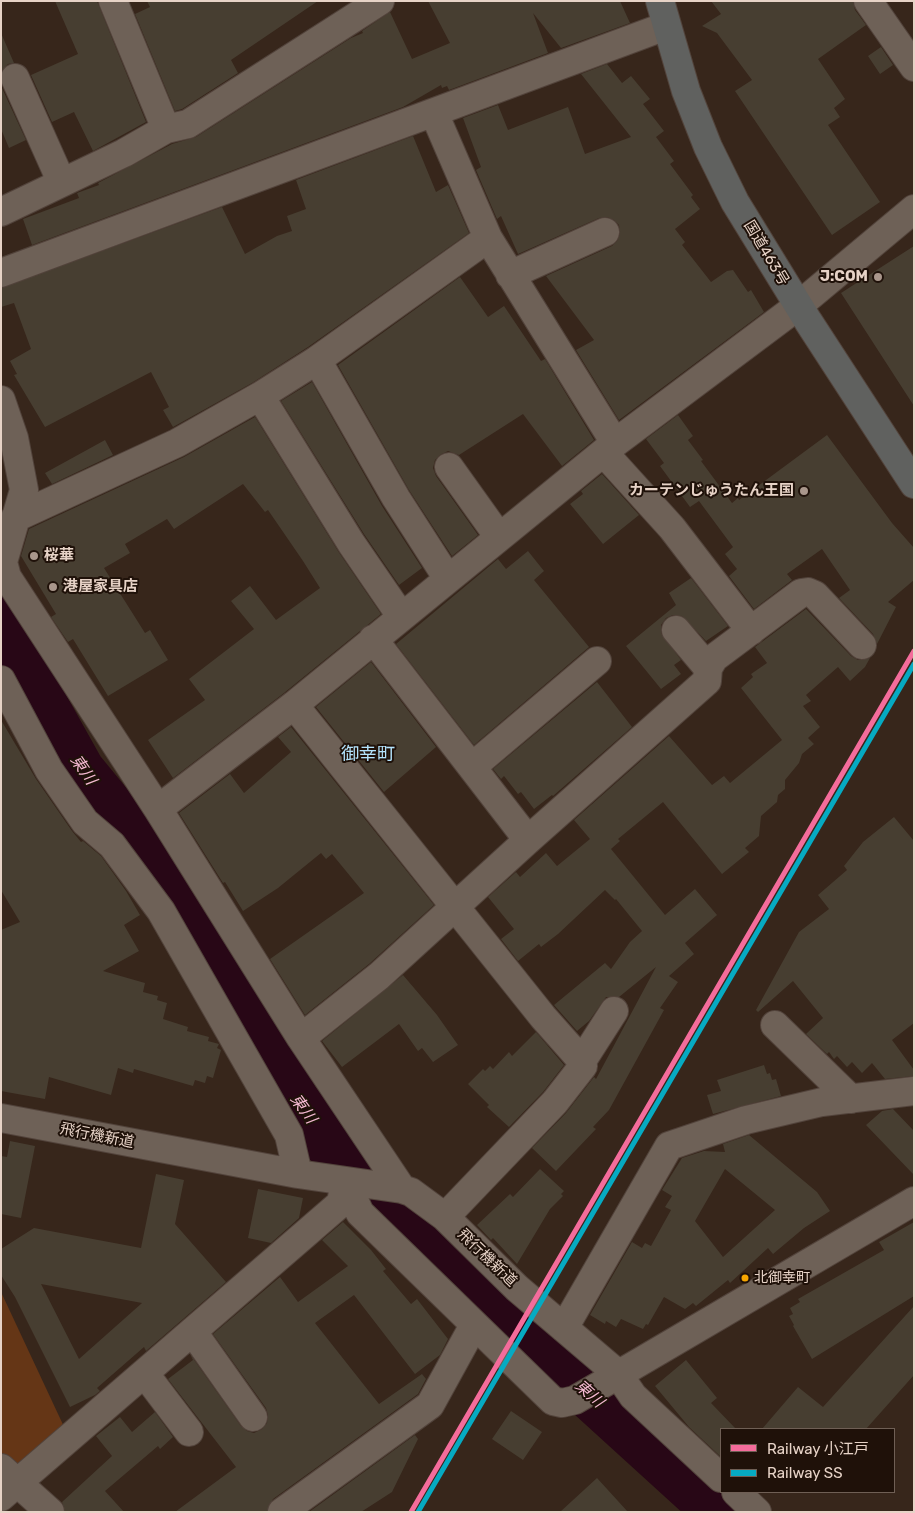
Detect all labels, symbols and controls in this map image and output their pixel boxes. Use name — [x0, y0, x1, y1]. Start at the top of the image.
street label: 国道463号 — [740, 217, 792, 289]
place label: J:COM — [820, 268, 868, 286]
marker: J:COM — [872, 271, 884, 283]
place label: カーテンじゅうたん王国 — [629, 482, 794, 500]
marker: カーテンじゅうたん王国 — [798, 485, 810, 497]
place label: 桜華 — [44, 547, 74, 565]
marker: 桜華 — [28, 550, 40, 562]
place label: 港屋家具店 — [63, 578, 138, 596]
marker: 港屋家具店 — [47, 581, 59, 593]
district label: 御幸町 — [341, 744, 395, 766]
water label: 東川 — [66, 751, 100, 789]
water label: 東川 — [286, 1090, 320, 1128]
street label: 飛行機新道 — [58, 1120, 136, 1152]
street label: 飛行機新道 — [454, 1225, 520, 1291]
place label: 北御幸町 — [754, 1270, 810, 1286]
marker: 北御幸町 — [740, 1273, 750, 1283]
water label: 東川 — [571, 1376, 607, 1412]
legend — [720, 1428, 895, 1493]
text: Railway 小江戸 — [767, 1440, 869, 1458]
text: Railway SS — [767, 1464, 843, 1482]

